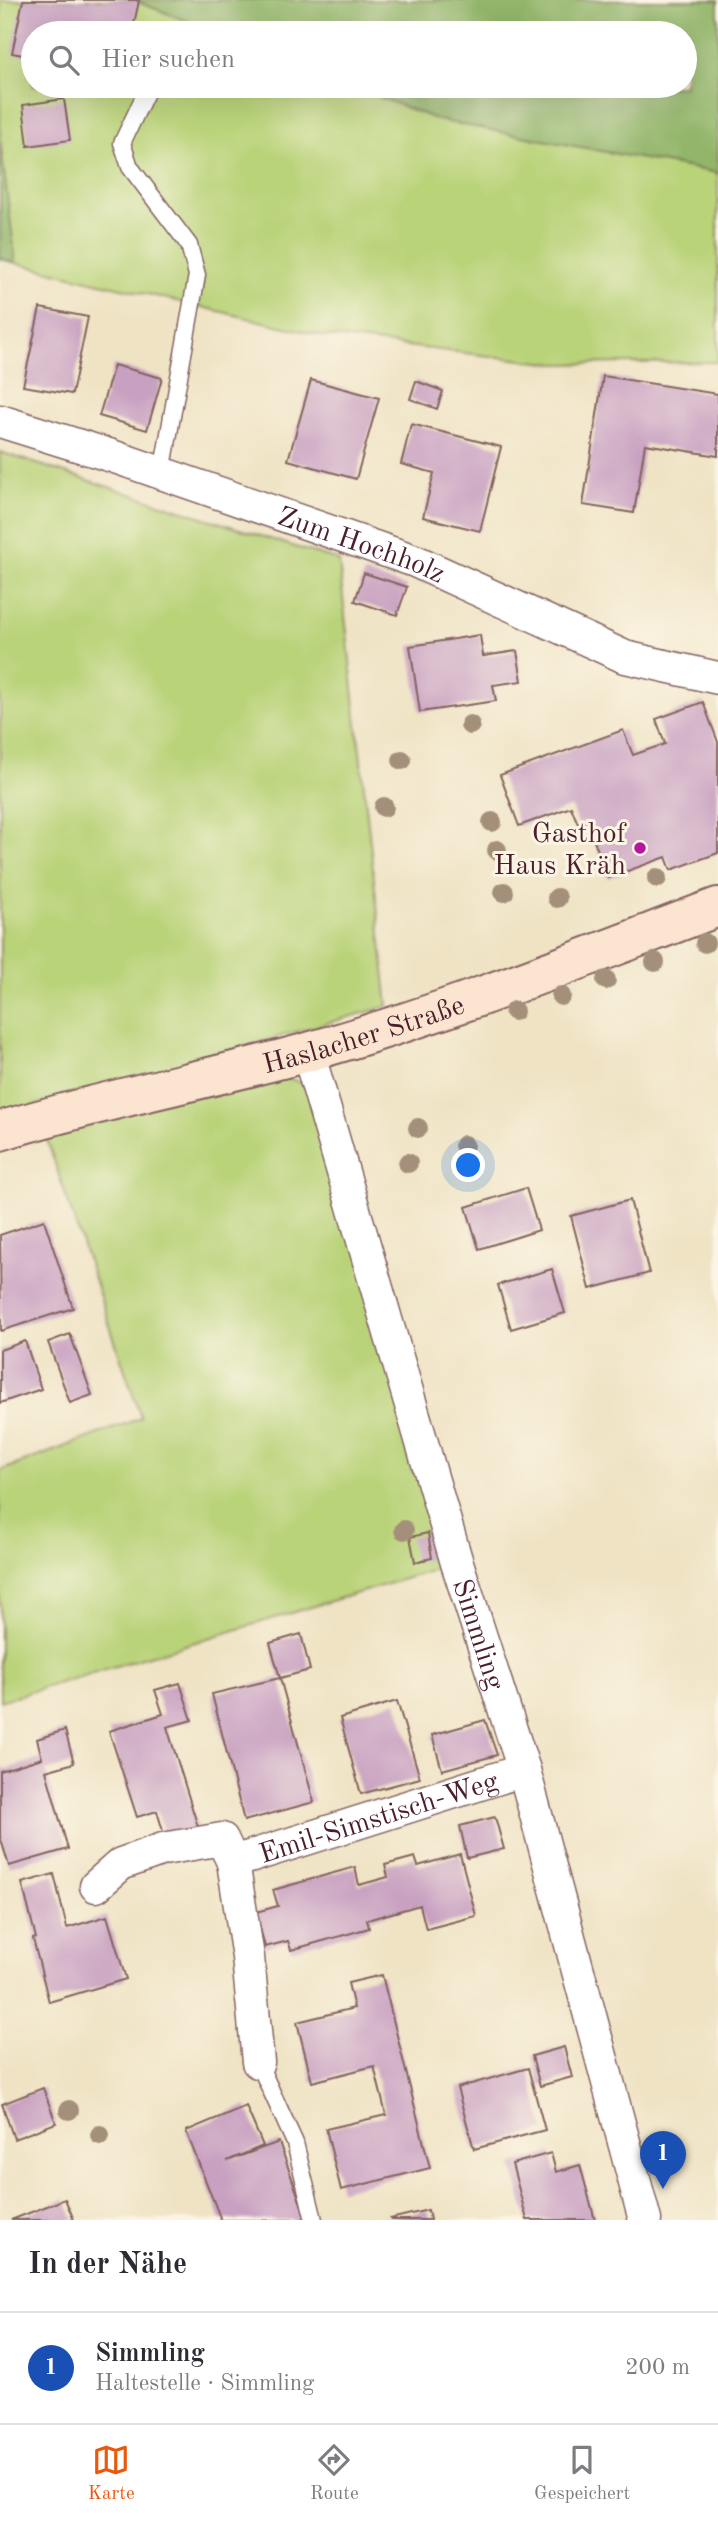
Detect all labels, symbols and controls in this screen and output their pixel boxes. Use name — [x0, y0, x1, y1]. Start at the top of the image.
search box — [21, 21, 697, 98]
icon: search — [45, 41, 83, 79]
text: Hier suchen — [101, 47, 235, 73]
street label: Zum Hochholz — [273, 503, 449, 590]
place label: Gasthof Haus Kräh — [493, 821, 628, 881]
marker: Gasthof Haus Kräh — [632, 840, 648, 856]
street label: Haslacher Straße — [260, 992, 469, 1080]
your location — [451, 1148, 485, 1182]
street label: Simmling — [446, 1576, 508, 1694]
street label: Emil-Simstisch-Weg — [256, 1768, 502, 1870]
pin: 1 — [640, 2131, 686, 2189]
text: In der Nähe — [28, 2250, 187, 2280]
text: Simmling — [95, 2341, 205, 2367]
text: 1 — [44, 2356, 58, 2379]
text: 200 m — [625, 2356, 690, 2379]
text: Haltestelle · Simmling — [95, 2372, 315, 2395]
tab: Karte — [88, 2441, 135, 2506]
tab: Route — [310, 2441, 359, 2506]
tab: Gespeichert — [534, 2441, 630, 2506]

